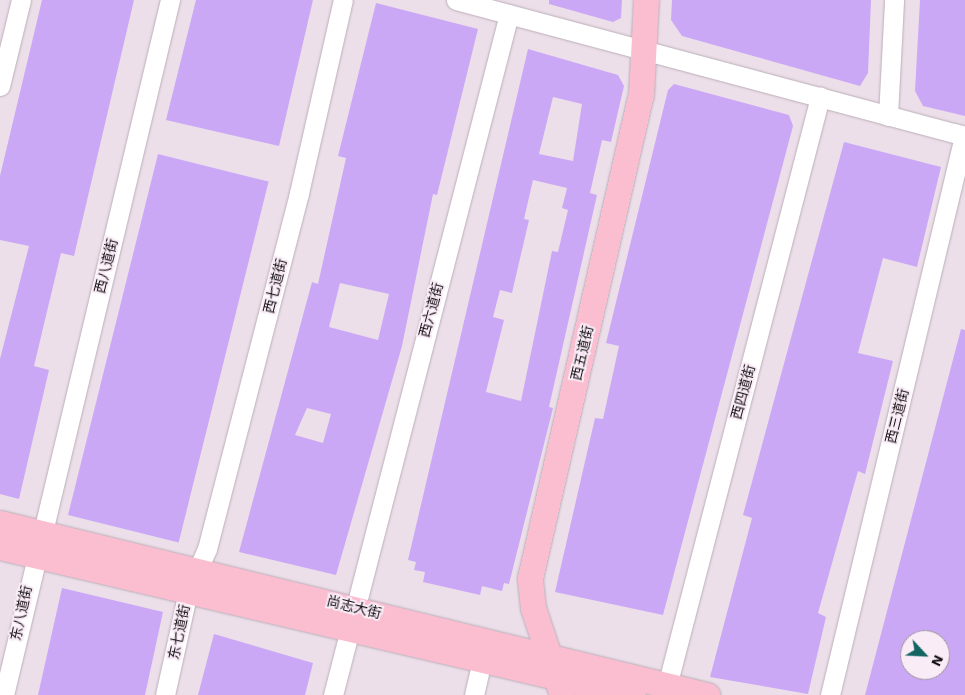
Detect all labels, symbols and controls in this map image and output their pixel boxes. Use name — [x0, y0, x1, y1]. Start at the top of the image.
street label: 西八道街 — [91, 237, 121, 295]
street label: 西七道街 — [260, 257, 290, 315]
street label: 西六道街 — [416, 281, 446, 339]
street label: 西五道街 — [568, 324, 596, 382]
street label: 西四道街 — [728, 363, 758, 421]
street label: 西三道街 — [882, 387, 912, 445]
street label: 东八道街 — [7, 584, 35, 642]
street label: 尚志大街 — [325, 592, 383, 622]
street label: 东七道街 — [165, 603, 193, 661]
north arrow — [900, 630, 950, 680]
text: N — [928, 653, 947, 669]

